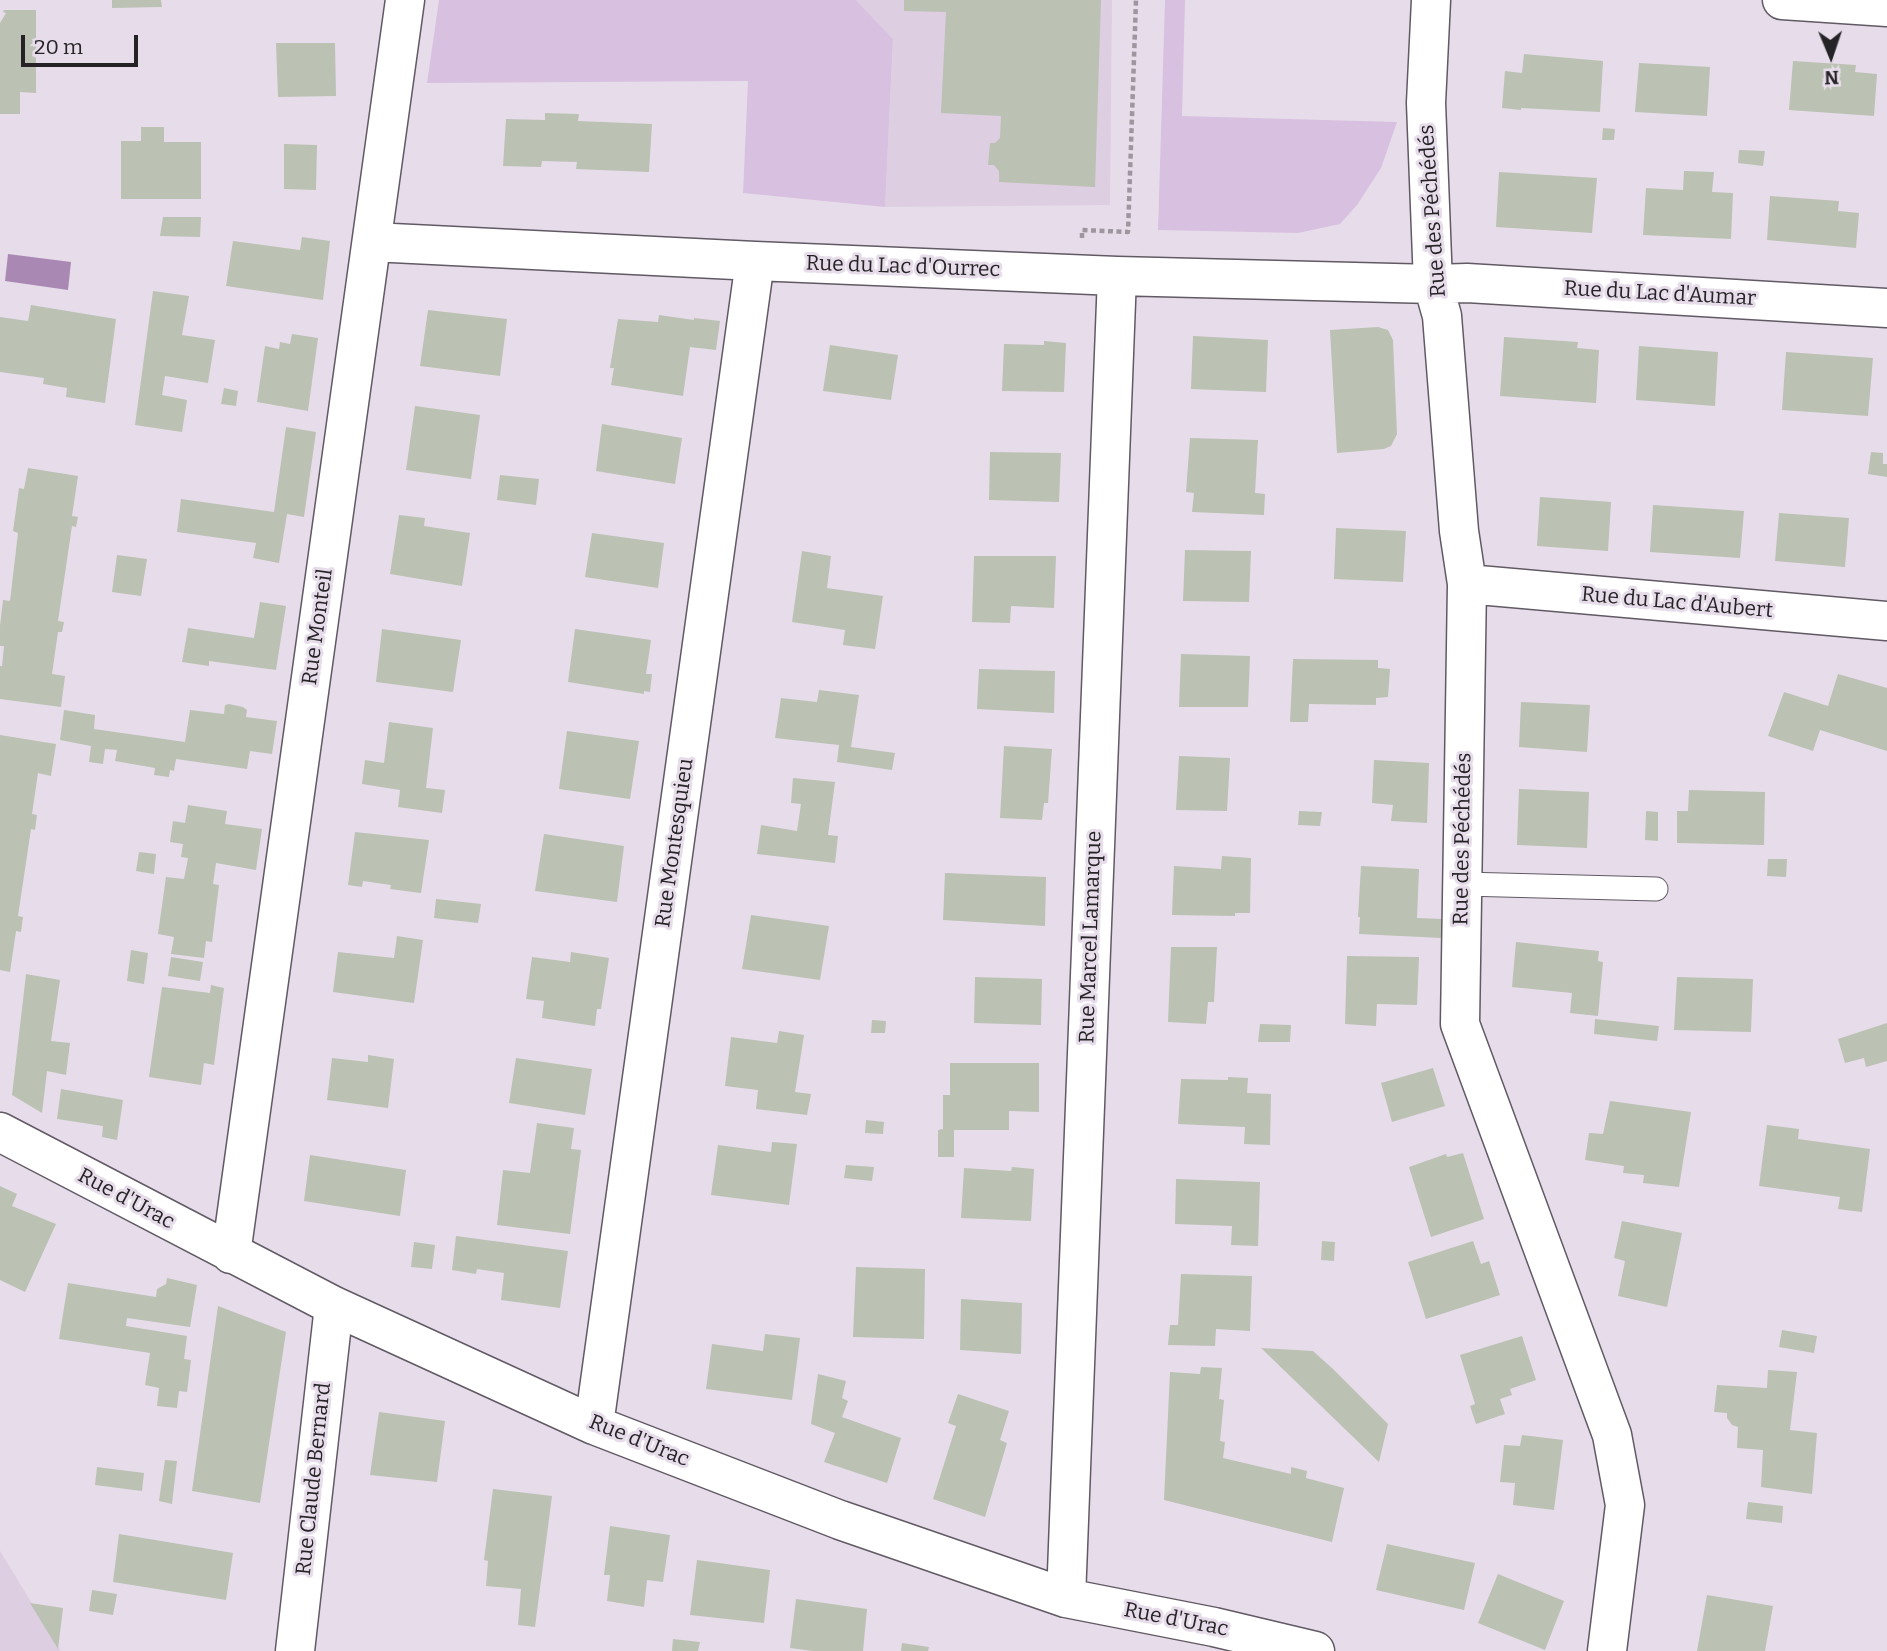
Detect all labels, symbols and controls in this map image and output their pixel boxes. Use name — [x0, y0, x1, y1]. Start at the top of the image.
scale bar — [24, 21, 142, 65]
north arrow — [1796, 21, 1866, 91]
text: 20 m — [34, 34, 83, 60]
text: N — [1824, 66, 1839, 89]
street label: Rue des Péchédés — [1414, 124, 1452, 298]
street label: Rue du Lac d'Ourrec — [805, 251, 1001, 283]
street label: Rue du Lac d'Aumar — [1563, 276, 1757, 312]
street label: Rue Monteil — [297, 567, 339, 687]
street label: Rue du Lac d'Aubert — [1580, 582, 1774, 624]
street label: Rue des Péchédés — [1449, 752, 1477, 926]
street label: Rue Montesquieu — [651, 757, 699, 929]
street label: Rue Marcel Lamarque — [1075, 830, 1107, 1044]
street label: Rue d'Urac — [73, 1163, 179, 1235]
street label: Rue Claude Bernard — [291, 1382, 337, 1576]
street label: Rue d'Urac — [585, 1410, 693, 1472]
street label: Rue d'Urac — [1122, 1598, 1230, 1642]

